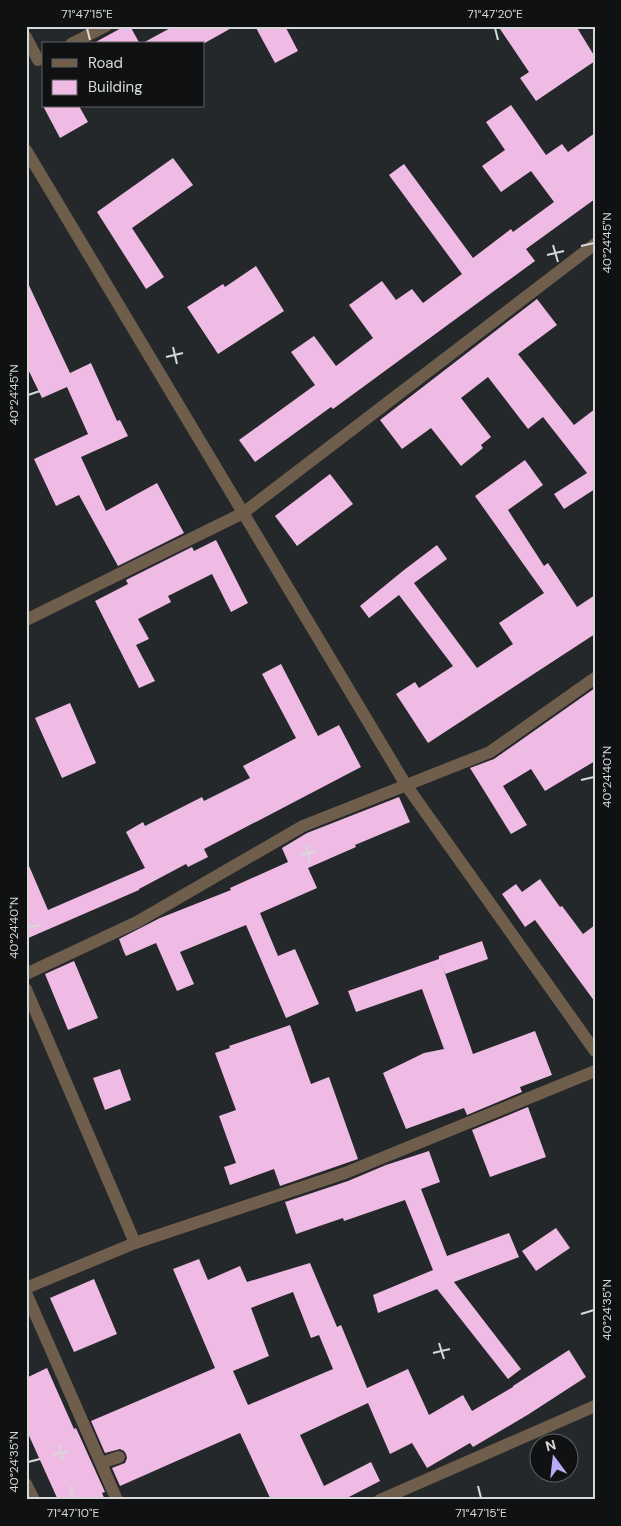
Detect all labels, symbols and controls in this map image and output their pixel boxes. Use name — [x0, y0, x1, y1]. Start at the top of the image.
text: 71°47'15"E — [61, 6, 113, 22]
text: 71°47'20"E — [467, 6, 523, 22]
legend — [42, 42, 205, 108]
text: Road — [88, 53, 123, 73]
text: Building — [88, 77, 143, 97]
text: 40°24'45"N — [599, 212, 615, 274]
text: 40°24'45"N — [6, 364, 22, 426]
text: 40°24'40"N — [599, 746, 615, 808]
text: 40°24'40"N — [6, 897, 22, 959]
text: 40°24'35"N — [599, 1279, 615, 1341]
text: 40°24'35"N — [6, 1431, 22, 1493]
north arrow — [528, 1434, 578, 1484]
text: N — [543, 1435, 558, 1455]
text: 71°47'10"E — [47, 1505, 99, 1521]
text: 71°47'15"E — [455, 1505, 507, 1521]

